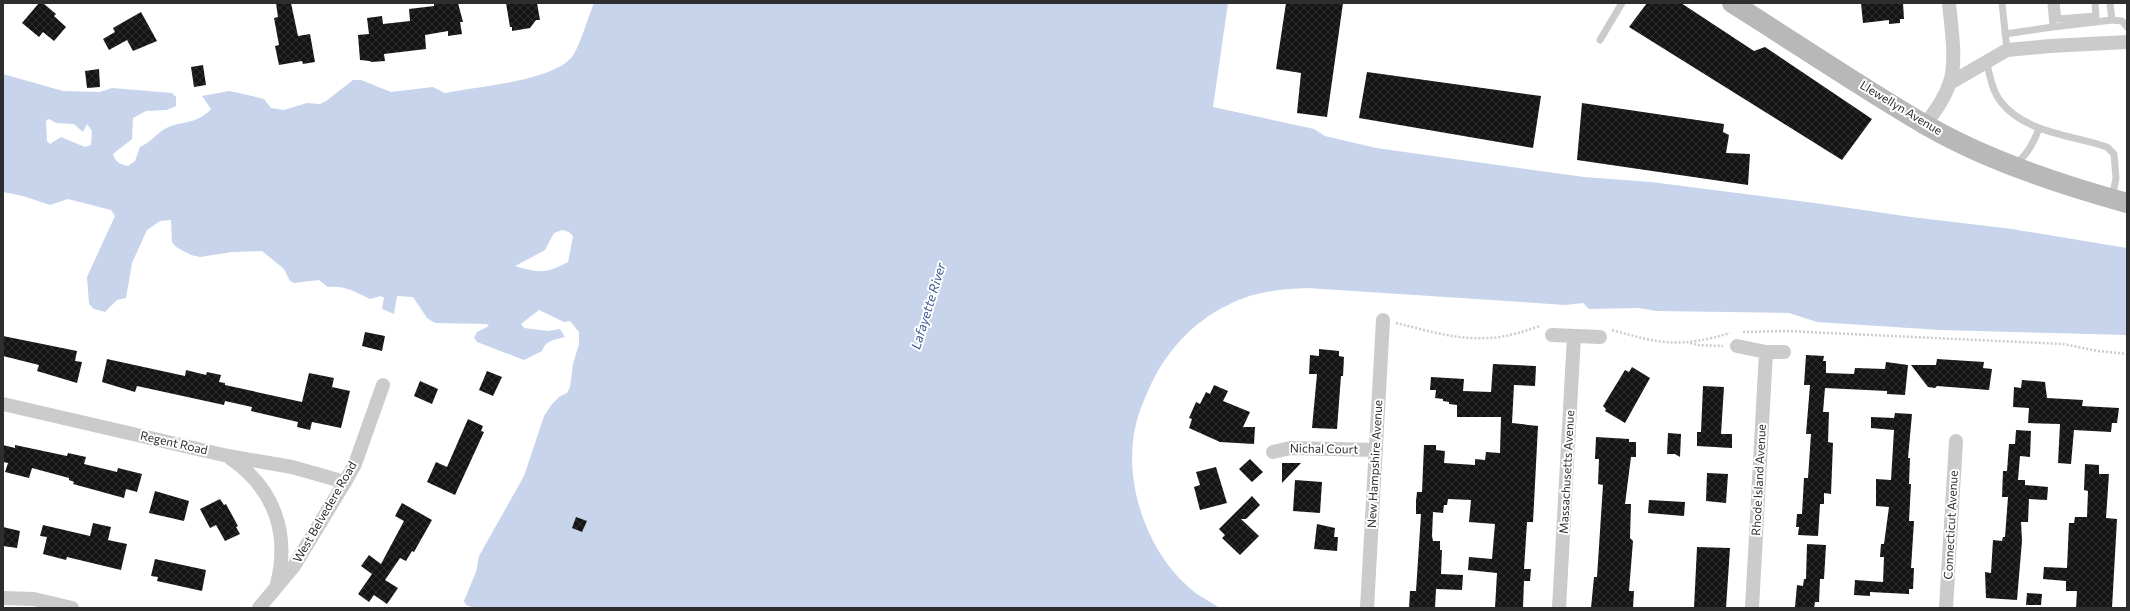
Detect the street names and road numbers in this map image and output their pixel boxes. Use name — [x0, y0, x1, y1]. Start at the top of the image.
street label: Llewellyn Avenue — [1858, 77, 1945, 137]
street label: New Hampshire Avenue — [1364, 399, 1384, 528]
street label: Massachusetts Avenue — [1556, 410, 1576, 534]
street label: Rhode Island Avenue — [1748, 424, 1768, 536]
street label: Regent Road — [139, 427, 209, 457]
street label: Nichal Court — [1290, 440, 1358, 456]
street label: West Belvedere Road — [290, 458, 359, 564]
street label: Connecticut Avenue — [1940, 470, 1960, 580]

